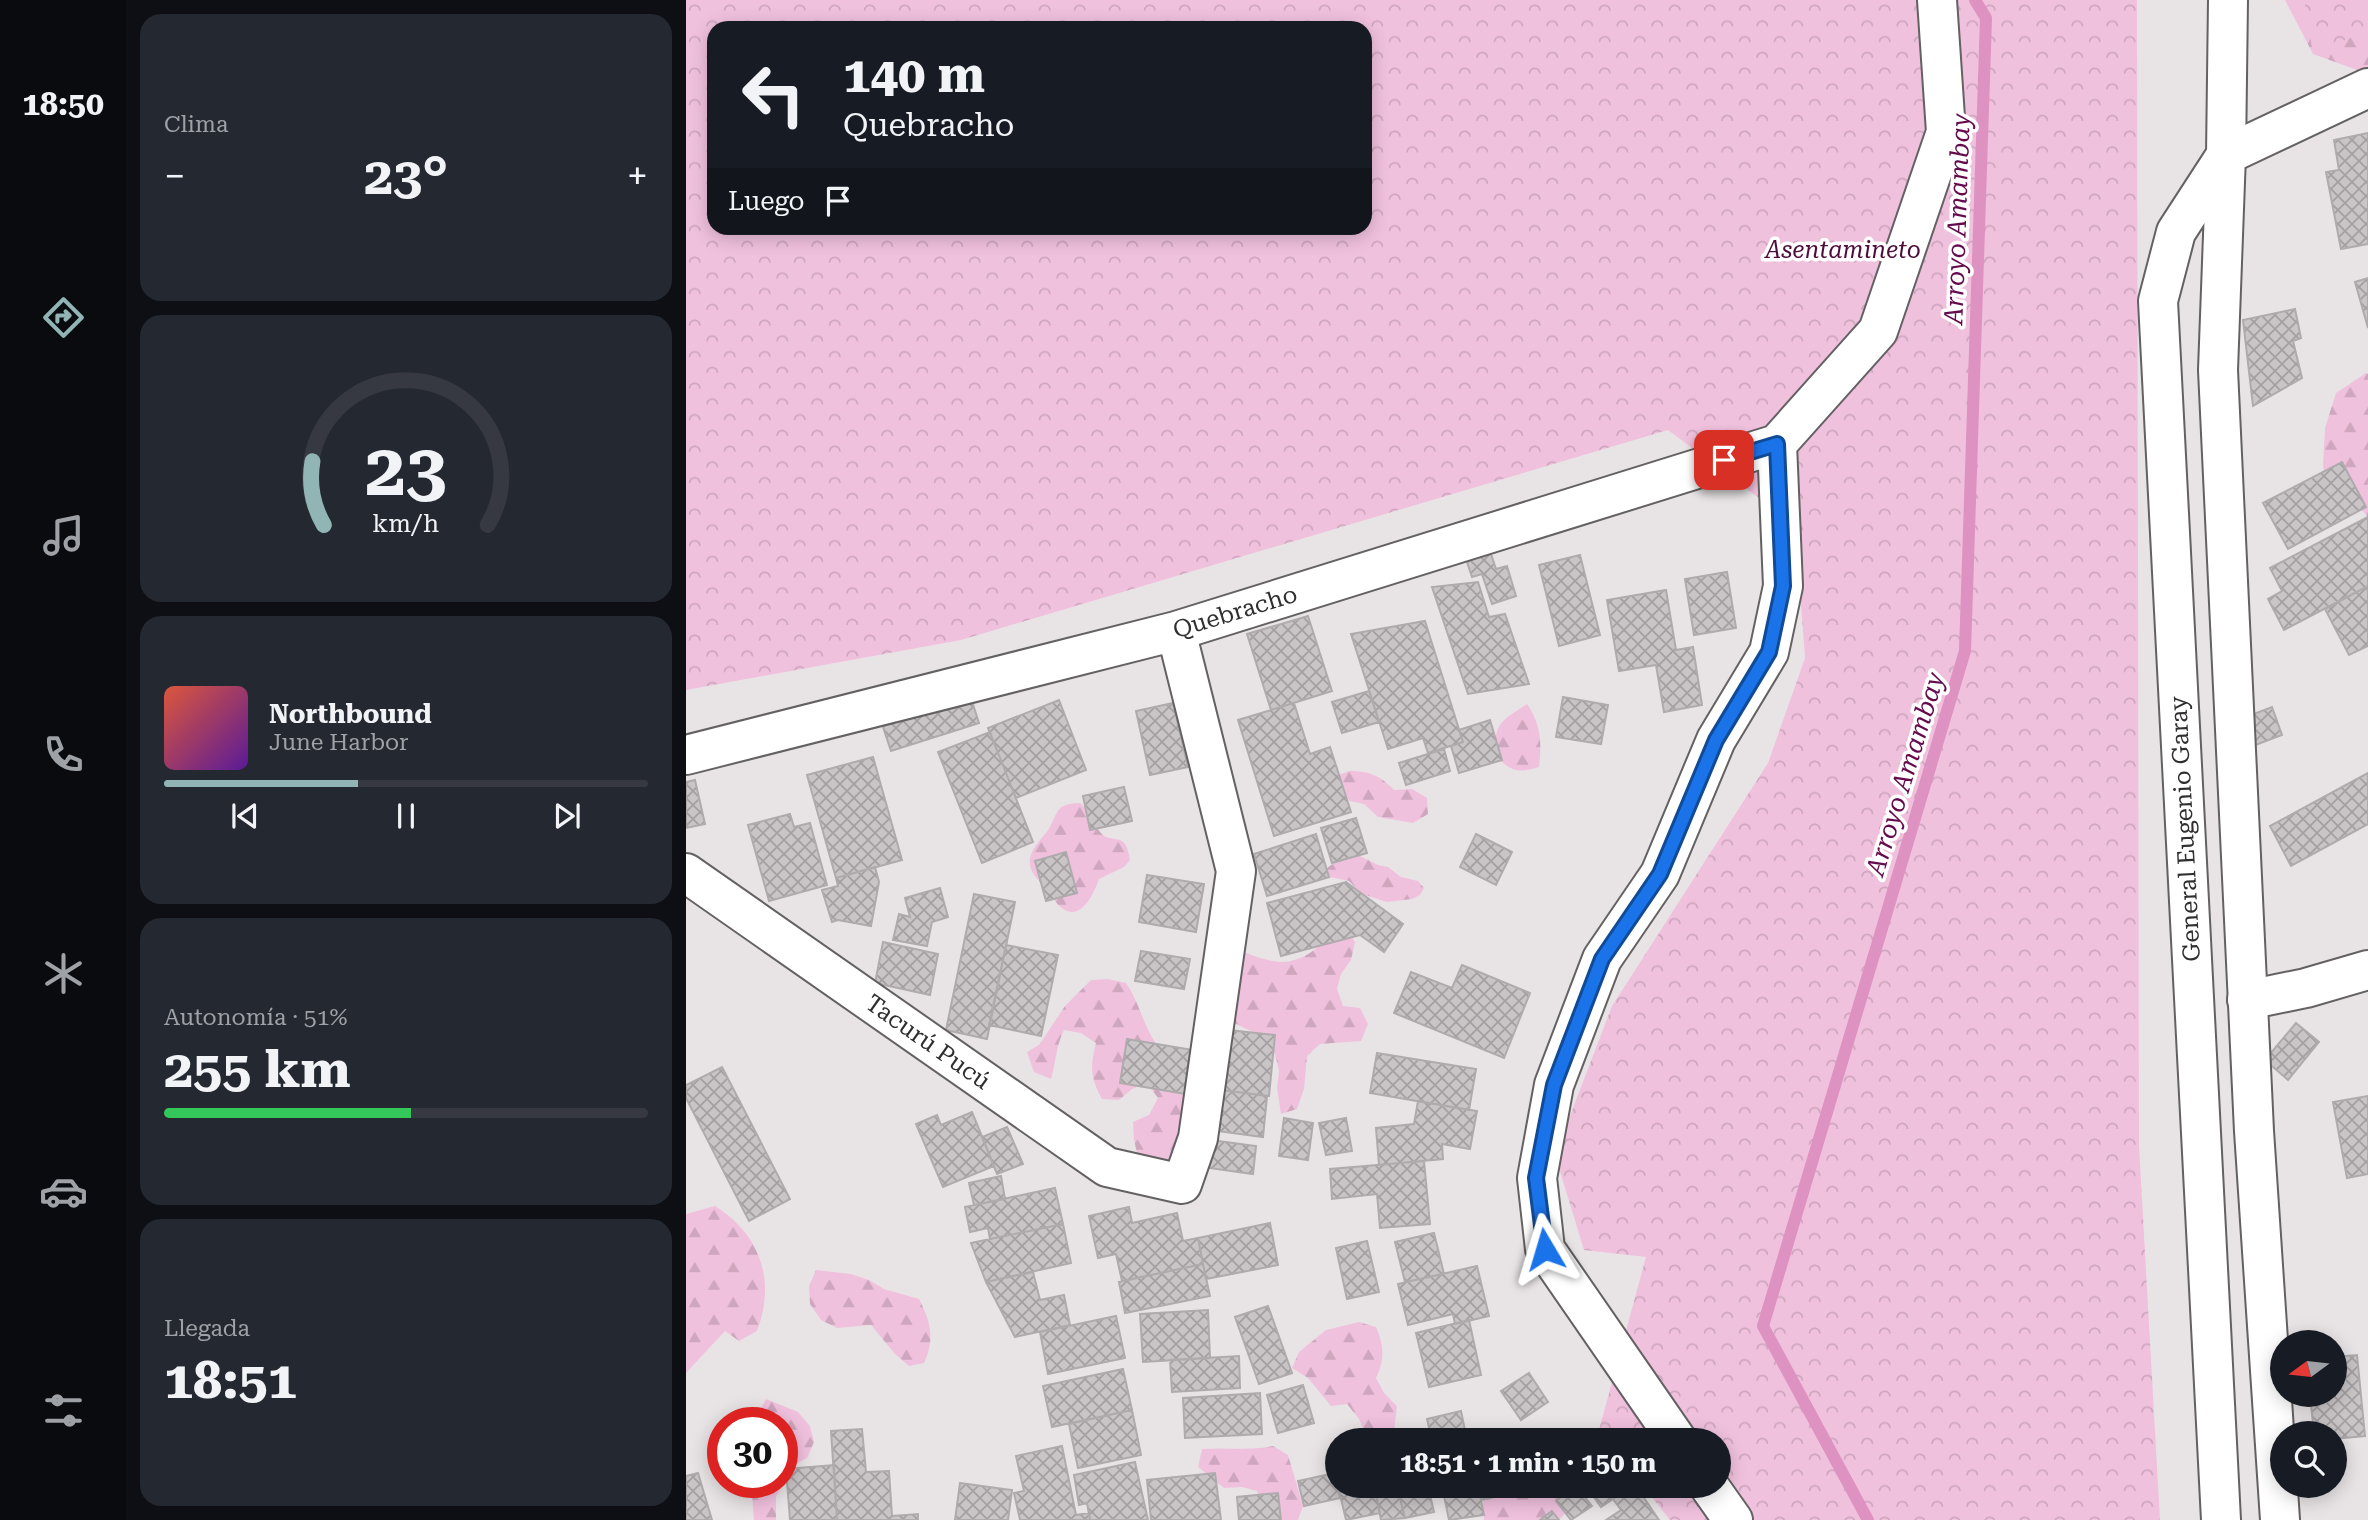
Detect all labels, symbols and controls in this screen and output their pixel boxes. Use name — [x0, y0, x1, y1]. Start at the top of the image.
text: 140 m — [843, 47, 985, 104]
icon: left — [728, 49, 819, 140]
text: 18:50 — [22, 85, 104, 123]
text: Quebracho — [843, 106, 1014, 144]
text: Clima — [164, 111, 228, 138]
water label: Arroyo Amambay — [1938, 112, 1976, 327]
text: 23° — [364, 146, 448, 207]
text: − — [164, 154, 185, 198]
text: + — [627, 154, 648, 198]
icon: arrive — [819, 182, 857, 220]
text: Luego — [728, 186, 805, 216]
park label: Asentamineto — [1763, 236, 1921, 264]
icon: directions — [39, 293, 88, 342]
text: 23 — [365, 428, 447, 513]
pin — [1694, 430, 1754, 490]
icon: arrive — [1705, 441, 1743, 479]
text: km/h — [373, 509, 439, 538]
icon: music — [39, 511, 88, 560]
street label: Quebracho — [1169, 580, 1301, 644]
water label: Arroyo Amambay — [1859, 668, 1950, 881]
street label: General Eugenio Garay — [2164, 695, 2206, 962]
text: Northbound — [269, 699, 432, 729]
text: June Harbor — [269, 729, 409, 756]
icon: phone — [39, 730, 88, 779]
icon: previous — [226, 797, 264, 835]
icon: pause — [387, 797, 425, 835]
icon: next — [548, 797, 586, 835]
icon: climate — [39, 949, 88, 998]
street label: Tacurú Pucú — [860, 989, 996, 1095]
text: Autonomía · 51% — [164, 1004, 348, 1031]
text: 255 km — [164, 1039, 351, 1100]
icon: car — [39, 1167, 88, 1216]
position arrow — [1508, 1212, 1582, 1286]
text: Llegada — [164, 1315, 250, 1342]
north arrow — [2270, 1330, 2347, 1407]
map controls — [2270, 1330, 2347, 1498]
text: 18:51 — [164, 1350, 297, 1411]
icon: filters — [39, 1386, 88, 1435]
speed limit sign: 30 — [707, 1407, 798, 1498]
button: search — [2270, 1421, 2347, 1498]
text: 18:51 · 1 min · 150 m — [1400, 1448, 1656, 1478]

